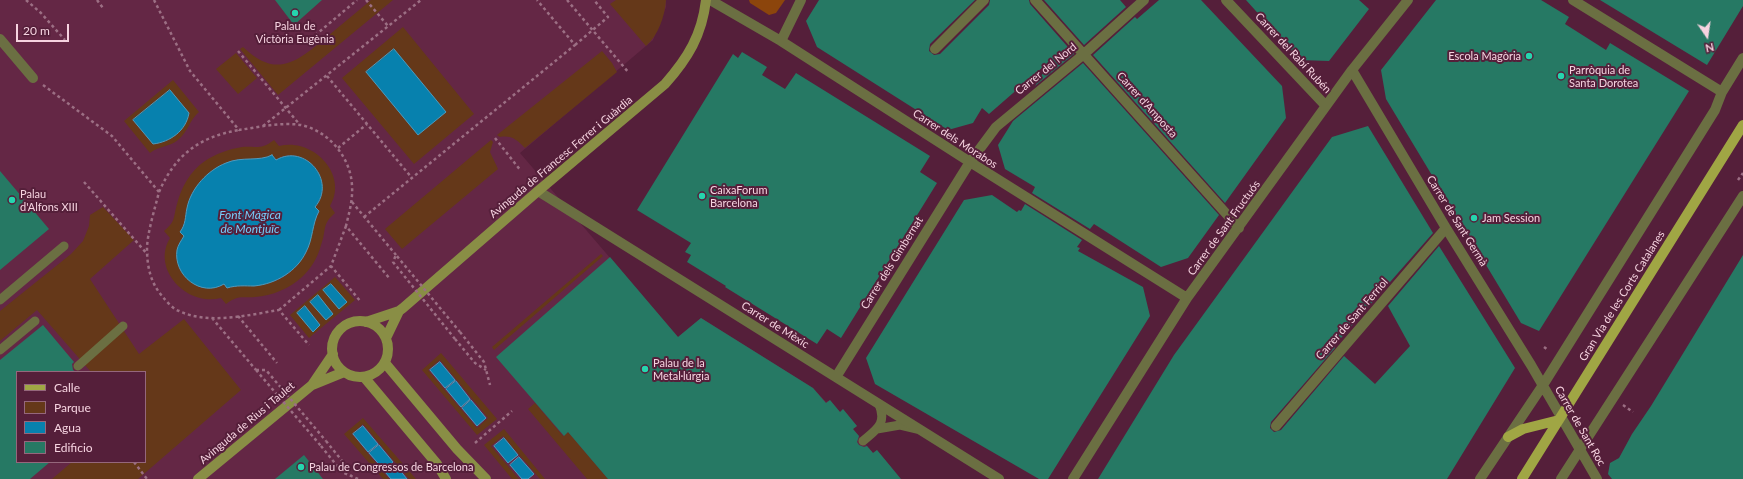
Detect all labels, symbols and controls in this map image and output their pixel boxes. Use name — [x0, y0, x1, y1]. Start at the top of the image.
marker: Palau de Victòria Eugènia — [290, 8, 300, 18]
street label: Carrer del Rabí Rubén — [1252, 10, 1334, 96]
scale bar — [18, 16, 71, 42]
north arrow — [1687, 16, 1727, 56]
place label: Palau de Victòria Eugènia — [256, 19, 334, 45]
text: 20 m — [23, 23, 50, 38]
street label: Carrer del Nord — [1013, 40, 1079, 98]
text: N — [1704, 41, 1715, 55]
place label: Escola Magòria — [1448, 49, 1521, 63]
marker: Escola Magòria — [1524, 51, 1534, 61]
place label: Parròquia de Santa Dorotea — [1569, 63, 1638, 89]
street label: Carrer d'Amposta — [1114, 69, 1180, 141]
marker: Parròquia de Santa Dorotea — [1556, 71, 1566, 81]
street label: Avinguda de Francesc Ferrer i Guàrdia — [487, 93, 635, 221]
street label: Carrer dels Morabos — [910, 107, 1000, 171]
street label: Carrer de Sant Germà — [1424, 173, 1490, 269]
street label: Carrer de Sant Fructuós — [1185, 178, 1263, 278]
place label: CaixaForum Barcelona — [710, 183, 767, 209]
place label: Palau d'Alfons XIII — [20, 187, 78, 213]
marker: CaixaForum Barcelona — [697, 191, 707, 201]
marker: Palau d'Alfons XIII — [7, 195, 17, 205]
water label: Font Màgica de Montjuïc — [219, 208, 281, 236]
place label: Jam Session — [1482, 211, 1540, 225]
marker: Jam Session — [1469, 213, 1479, 223]
street label: Carrer dels Gimbernat — [858, 214, 926, 312]
street label: Gran Via de les Corts Catalanes — [1576, 228, 1668, 364]
street label: Carrer de Sant Ferriol — [1313, 276, 1391, 362]
street label: Carrer de Mèxic — [739, 299, 811, 351]
place label: Palau de la Metal·lúrgia — [653, 356, 709, 382]
marker: Palau de la Metal·lúrgia — [640, 364, 650, 374]
legend — [16, 371, 146, 463]
street label: Avinguda de Rius i Taulet — [197, 379, 297, 467]
text: Calle — [54, 380, 80, 395]
street label: Carrer de Sant Roc — [1552, 384, 1608, 468]
text: Parque — [54, 400, 91, 415]
text: Agua — [54, 420, 81, 435]
text: Edificio — [54, 440, 93, 455]
place label: Palau de Congressos de Barcelona — [309, 460, 473, 474]
marker: Palau de Congressos de Barcelona — [296, 462, 306, 472]

